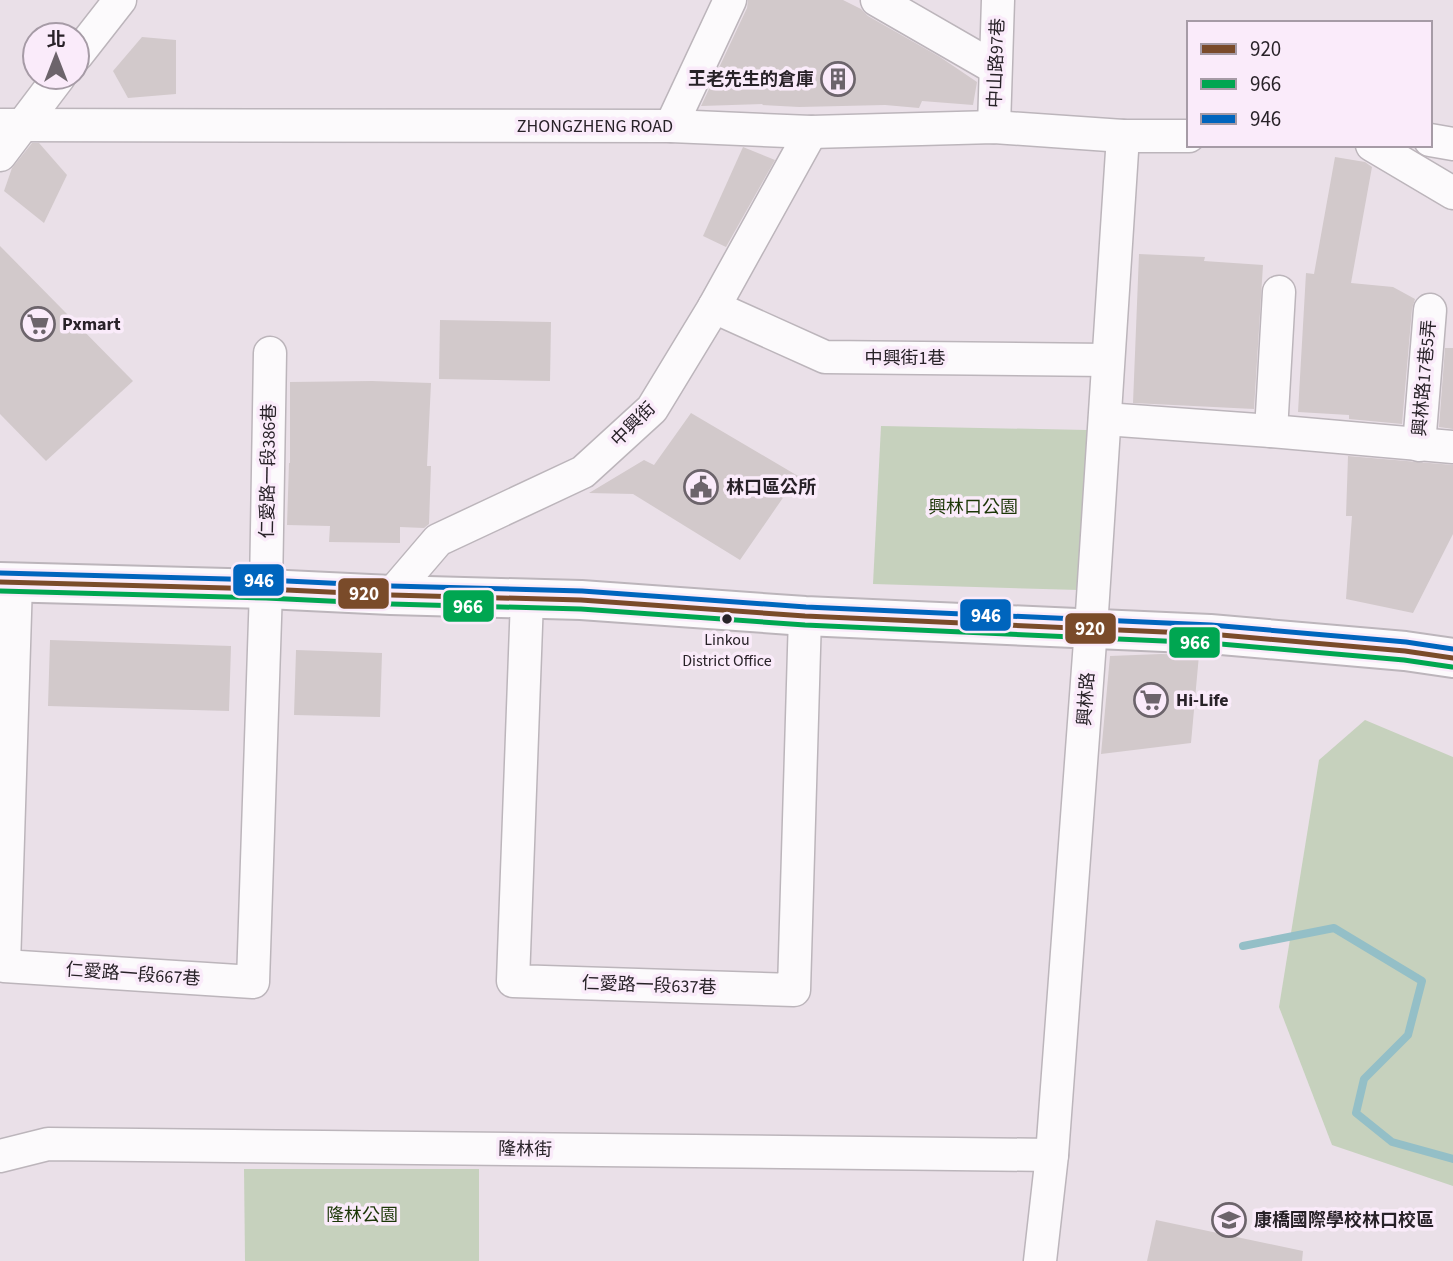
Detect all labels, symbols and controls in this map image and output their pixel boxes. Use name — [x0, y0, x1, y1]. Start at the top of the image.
street label: 中山路97巷 — [982, 18, 1011, 108]
north arrow — [21, 21, 91, 91]
legend — [1187, 21, 1432, 147]
text: 北 — [46, 27, 66, 54]
text: 920 — [1250, 34, 1281, 64]
building icon: 王老先生的倉庫 — [819, 60, 857, 98]
place label: 王老先生的倉庫 — [688, 67, 814, 92]
text: 966 — [1250, 69, 1281, 99]
text: 946 — [1250, 104, 1281, 134]
street label: ZHONGZHENG ROAD — [517, 114, 673, 139]
supermarket icon: Pxmart — [19, 305, 57, 343]
place label: Pxmart — [62, 312, 121, 337]
street label: 興林路17巷5弄 — [1407, 319, 1442, 437]
street label: 中興街1巷 — [865, 346, 945, 371]
street label: 中興街 — [605, 396, 661, 452]
street label: 仁愛路一段386巷 — [255, 403, 282, 539]
public building icon: 林口區公所 — [682, 468, 720, 506]
place label: 林口區公所 — [726, 475, 816, 500]
park label: 興林口公園 — [928, 495, 1018, 520]
line badge: 946 — [232, 563, 285, 597]
text: 946 — [244, 568, 274, 595]
line badge: 920 — [337, 577, 390, 610]
text: 920 — [349, 581, 379, 608]
line badge: 966 — [442, 589, 495, 623]
text: 966 — [453, 594, 483, 621]
line badge: 946 — [959, 598, 1012, 632]
text: 946 — [971, 603, 1001, 630]
marker: Linkou District Office — [720, 612, 734, 626]
line badge: 920 — [1064, 612, 1117, 645]
text: 920 — [1075, 616, 1105, 643]
line badge: 966 — [1168, 626, 1221, 659]
place label: Linkou District Office — [682, 629, 772, 672]
text: 966 — [1180, 630, 1210, 657]
street label: 興林路 — [1072, 671, 1101, 727]
supermarket icon: Hi-Life — [1132, 681, 1170, 719]
place label: Hi-Life — [1176, 688, 1229, 713]
street label: 仁愛路一段667巷 — [65, 957, 201, 992]
street label: 仁愛路一段637巷 — [581, 971, 717, 1000]
street label: 隆林街 — [498, 1137, 552, 1162]
school or university icon: 康橋國際學校林口校區 — [1210, 1201, 1248, 1239]
park label: 隆林公園 — [326, 1203, 398, 1228]
place label: 康橋國際學校林口校區 — [1254, 1208, 1434, 1233]

